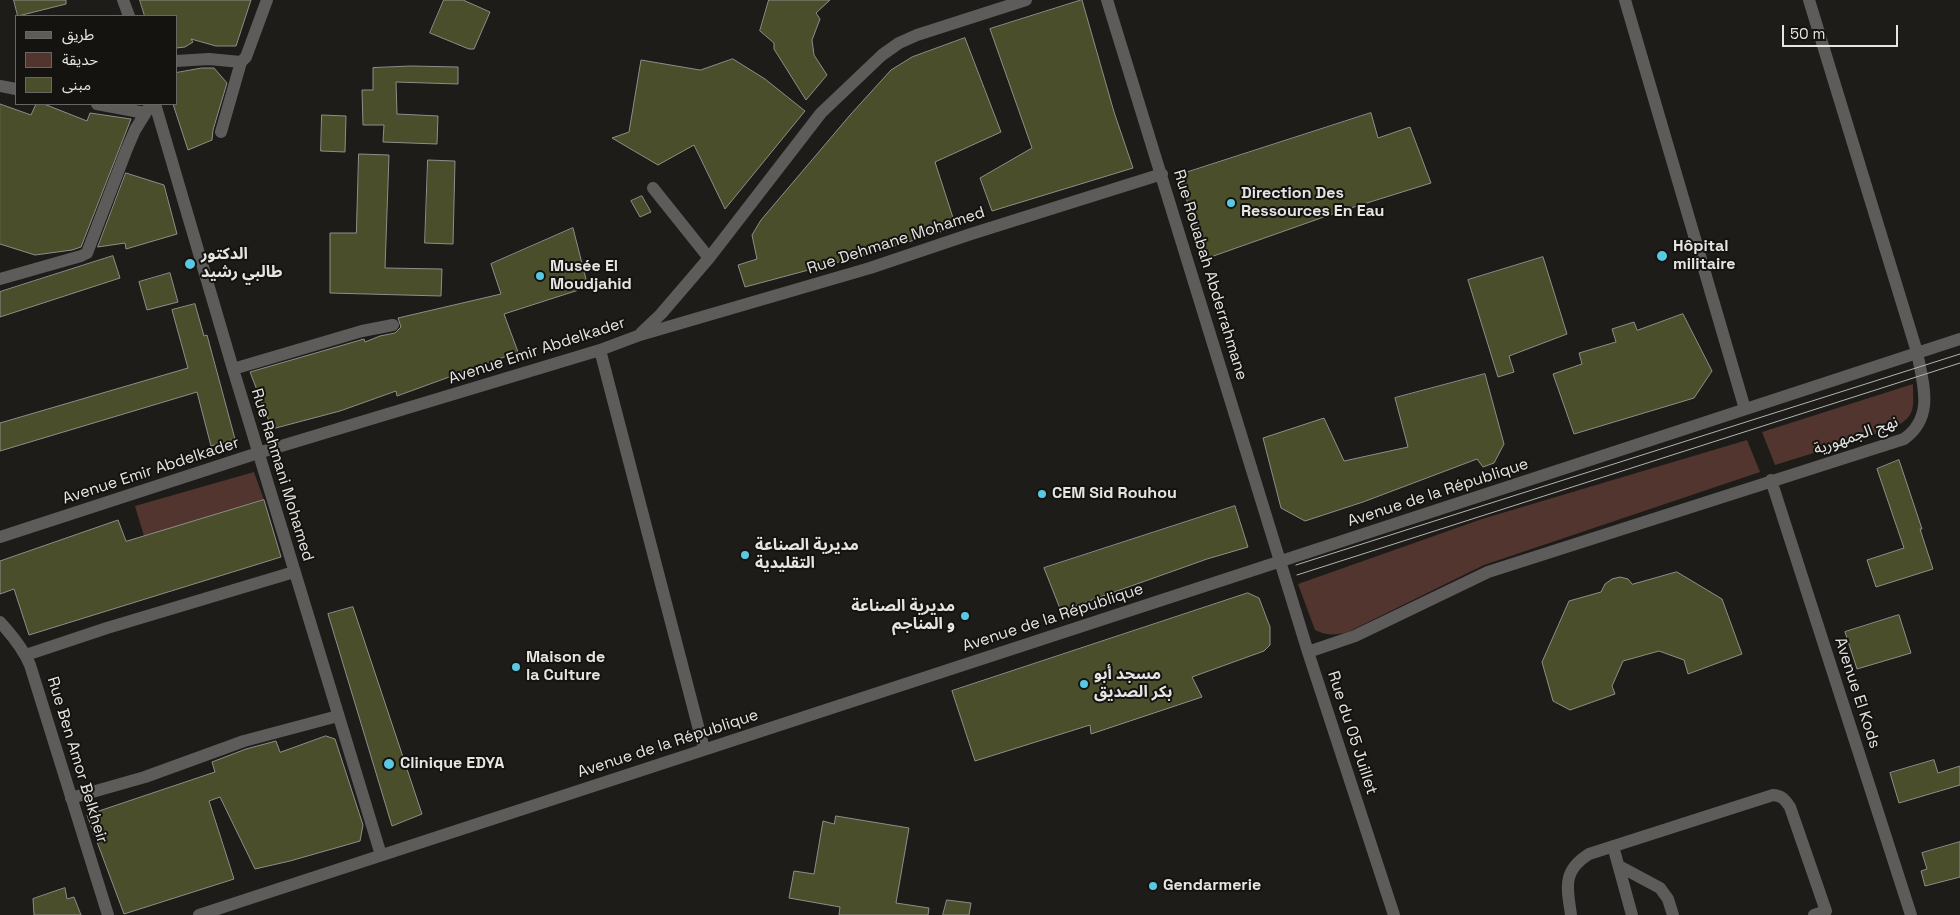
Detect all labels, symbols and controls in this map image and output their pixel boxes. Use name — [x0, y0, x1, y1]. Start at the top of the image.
legend — [15, 15, 178, 105]
scale bar — [1785, 15, 1901, 47]
text: 50 m — [1790, 24, 1825, 43]
text: طريق — [62, 25, 94, 44]
text: حديقة — [62, 50, 98, 69]
text: مبنى — [62, 75, 91, 94]
street label: Rue Rouabah Abderrahmane — [1169, 167, 1251, 383]
place label: Direction Des Ressources En Eau — [1241, 184, 1384, 222]
marker: Direction Des Ressources En Eau — [1225, 197, 1237, 209]
street label: Rue Dehmane Mohamed — [805, 203, 987, 279]
place label: Hôpital militaire — [1673, 237, 1736, 275]
place label: الدكتور طالبي رشيد — [201, 245, 283, 283]
marker: Hôpital militaire — [1655, 249, 1669, 263]
marker: الدكتور طالبي رشيد — [183, 257, 197, 271]
place label: Musée El Moudjahid — [550, 257, 632, 295]
marker: Musée El Moudjahid — [534, 270, 546, 282]
street label: Avenue Emir Abdelkader — [446, 313, 628, 389]
street label: Rue Rahmani Mohamed — [247, 386, 317, 564]
street label: نهج الجمهورية — [1811, 413, 1901, 459]
street label: Avenue Emir Abdelkader — [60, 433, 242, 509]
street label: Avenue de la République — [1345, 455, 1531, 531]
place label: CEM Sid Rouhou — [1052, 484, 1177, 504]
marker: CEM Sid Rouhou — [1036, 488, 1048, 500]
place label: مديرية الصناعة التقليدية — [755, 536, 859, 574]
marker: مديرية الصناعة التقليدية — [739, 549, 751, 561]
street label: Avenue de la République — [960, 580, 1146, 656]
place label: مديرية الصناعة و المناجم — [851, 597, 955, 635]
marker: مديرية الصناعة و المناجم — [959, 610, 971, 622]
street label: Avenue El Kods — [1830, 635, 1884, 751]
place label: Maison de la Culture — [526, 648, 605, 686]
marker: Maison de la Culture — [510, 661, 522, 673]
place label: مسجد أبو بكر الصديق — [1094, 665, 1172, 703]
street label: Rue du 05 Juillet — [1323, 669, 1381, 797]
street label: Rue Ben Amor Belkheir — [43, 674, 111, 846]
marker: مسجد أبو بكر الصديق — [1078, 678, 1090, 690]
street label: Avenue de la République — [575, 706, 761, 782]
place label: Clinique EDYA — [400, 754, 504, 774]
marker: Clinique EDYA — [382, 757, 396, 771]
place label: Gendarmerie — [1163, 876, 1261, 896]
marker: Gendarmerie — [1147, 880, 1159, 892]

